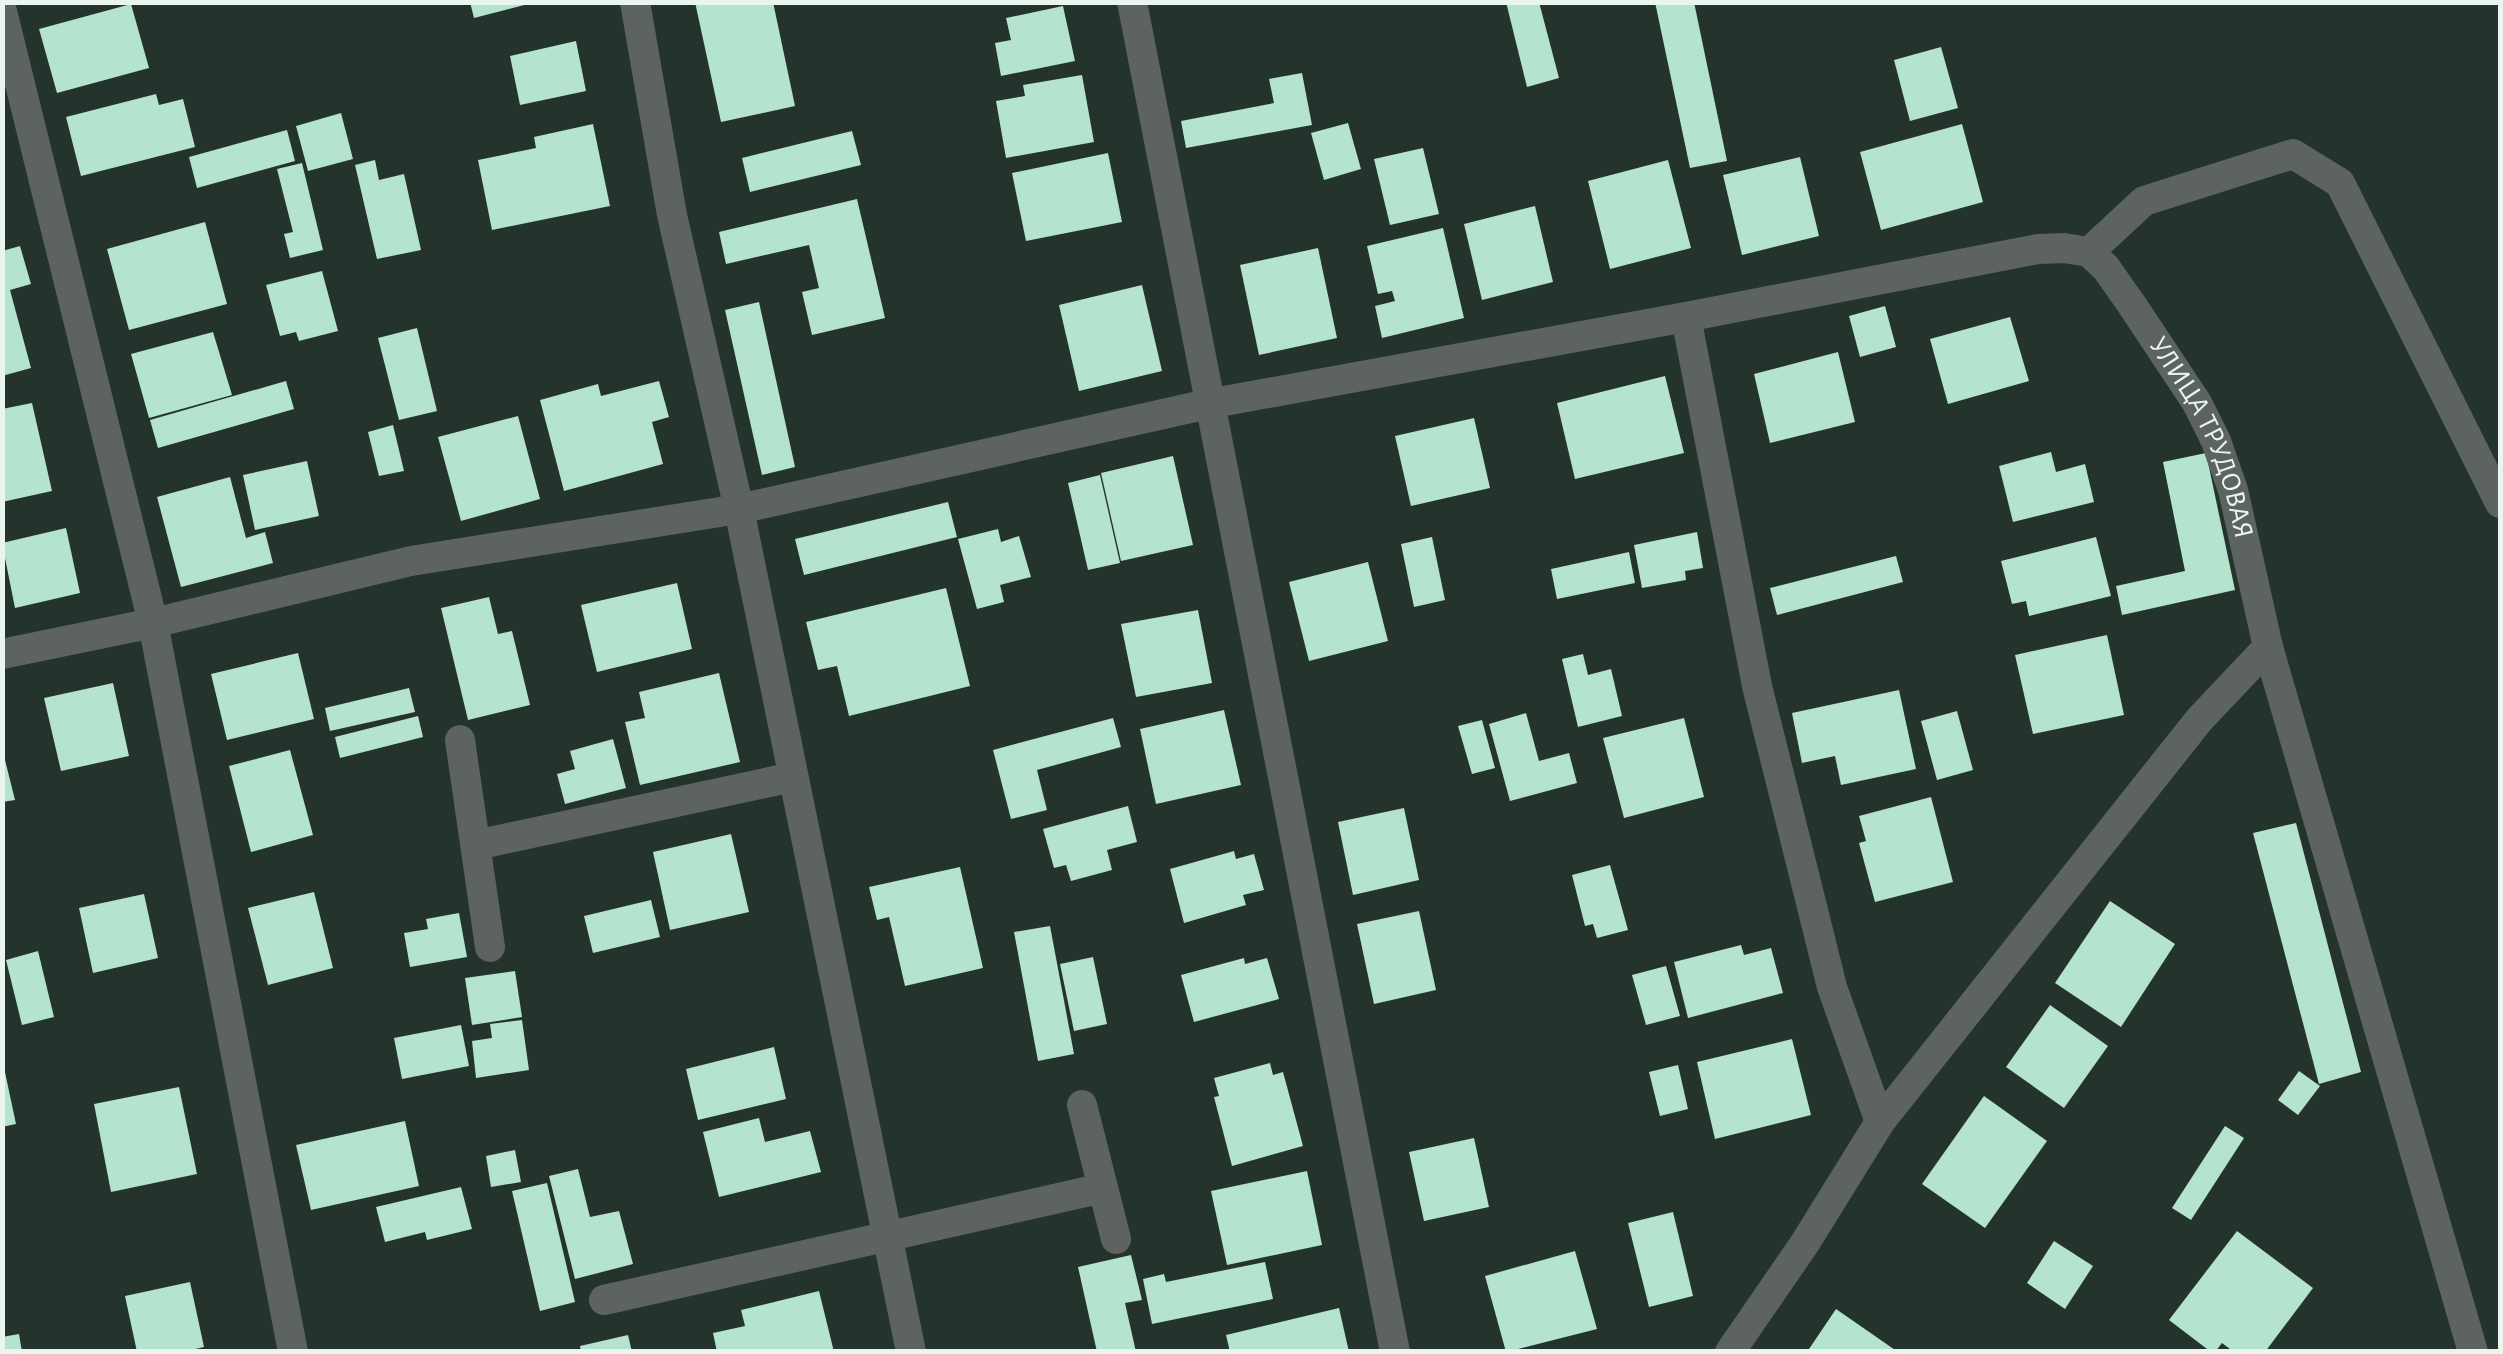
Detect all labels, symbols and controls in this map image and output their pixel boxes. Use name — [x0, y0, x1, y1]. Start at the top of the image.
street label: УЛИЦА ТРУДОВАЯ — [2143, 332, 2257, 541]

